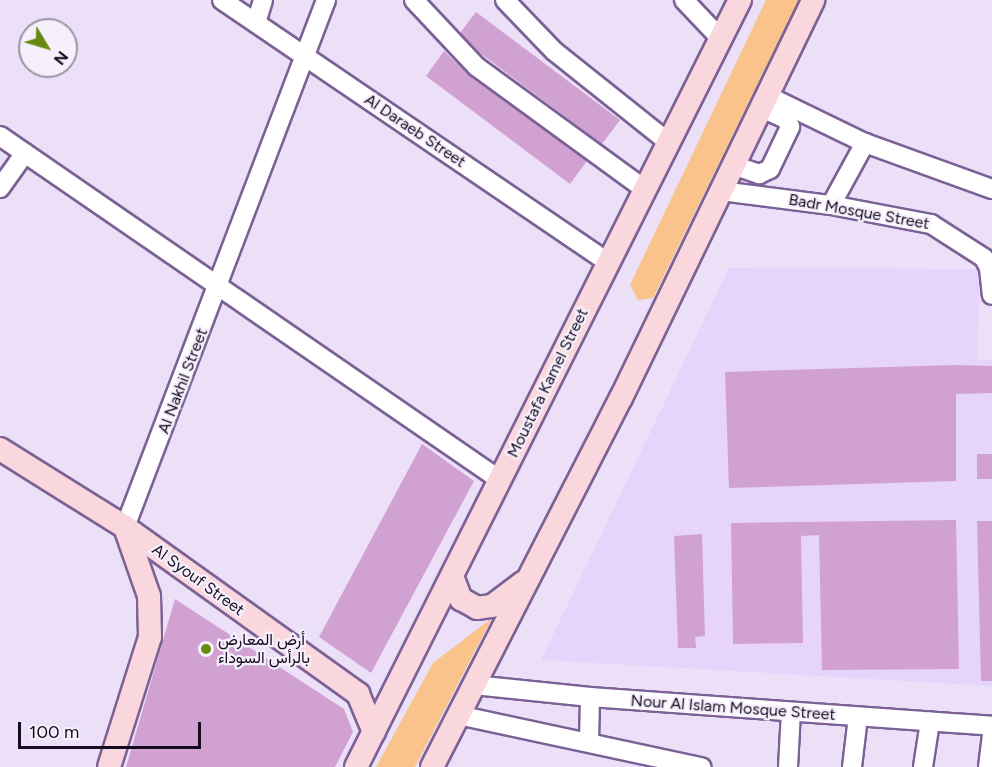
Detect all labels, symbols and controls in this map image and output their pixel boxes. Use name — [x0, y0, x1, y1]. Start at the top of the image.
north arrow — [18, 18, 78, 78]
text: N — [50, 47, 72, 69]
street label: Al Daraeb Street — [361, 90, 469, 172]
street label: Badr Mosque Street — [787, 190, 931, 234]
street label: Moustafa Kamel Street — [503, 305, 593, 461]
street label: Al Nakhil Street — [154, 326, 212, 436]
street label: Al Syouf Street — [148, 540, 248, 620]
place label: أرض المعارض بالرأس السوداء — [218, 630, 310, 668]
marker: أرض المعارض بالرأس السوداء — [199, 642, 213, 656]
street label: Nour Al Islam Mosque Street — [630, 691, 836, 725]
scale bar — [21, 710, 204, 748]
text: 100 m — [29, 721, 79, 743]

